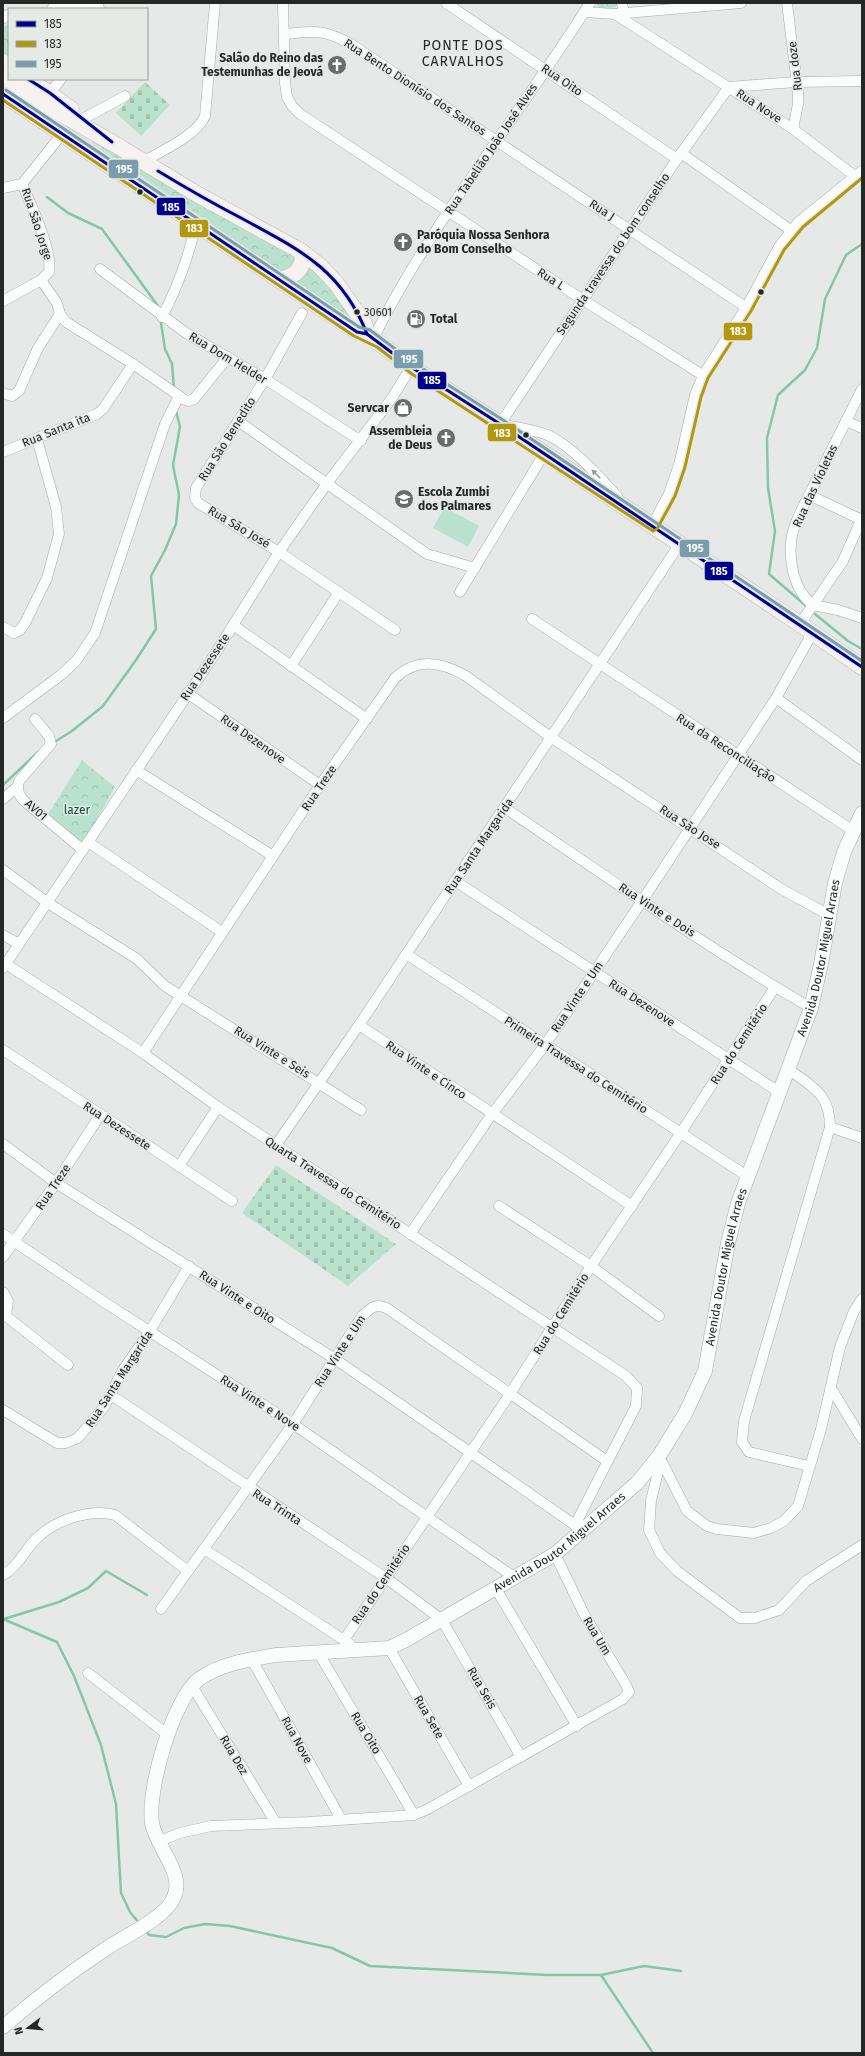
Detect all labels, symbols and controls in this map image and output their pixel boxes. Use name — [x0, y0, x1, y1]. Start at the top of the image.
legend — [8, 8, 148, 80]
text: 185 — [44, 17, 62, 31]
street label: Rua Bento Dionísio dos Santos — [341, 36, 489, 138]
text: 183 — [44, 37, 62, 51]
district label: PONTE DOS CARVALHOS — [422, 37, 504, 70]
street label: Rua doze — [785, 40, 805, 92]
place label: Salão do Reino das Testemunhas de Jeová — [201, 51, 323, 79]
church icon: Salão do Reino das Testemunhas de Jeová — [326, 54, 348, 76]
text: 195 — [44, 57, 62, 71]
street label: Rua Oito — [539, 61, 585, 99]
street label: Rua Tabelião João José Alves — [442, 81, 540, 217]
street label: Rua Nove — [734, 86, 784, 126]
line badge: 195 — [108, 159, 139, 179]
text: 195 — [115, 163, 133, 176]
street label: Segunda travessa do bom conselho — [553, 170, 673, 338]
street label: Rua São Jorge — [19, 186, 55, 262]
unlabelled marker — [135, 187, 145, 197]
line badge: 185 — [156, 197, 186, 216]
street label: Rua J — [587, 197, 617, 223]
text: 185 — [162, 201, 180, 214]
line badge: 183 — [179, 219, 209, 238]
text: 183 — [185, 222, 203, 235]
place label: Paróquia Nossa Senhora do Bom Conselho — [417, 228, 550, 256]
church icon: Paróquia Nossa Senhora do Bom Conselho — [392, 231, 414, 253]
street label: Rua L — [535, 265, 567, 293]
unlabelled marker — [756, 287, 766, 297]
place label: 30601 — [364, 306, 392, 319]
marker: 30601 — [352, 307, 362, 317]
fuel station icon: Total — [405, 308, 427, 330]
place label: Total — [430, 312, 458, 326]
line badge: 183 — [723, 322, 753, 341]
text: 183 — [729, 325, 747, 338]
street label: Rua Dom Helder — [186, 329, 270, 387]
line badge: 195 — [393, 349, 424, 369]
text: 195 — [400, 353, 418, 366]
line badge: 185 — [417, 371, 447, 390]
text: 185 — [423, 374, 441, 387]
street label: Rua São Benedito — [196, 394, 258, 484]
shop icon: Servcar — [392, 397, 414, 419]
place label: Servcar — [348, 401, 389, 415]
street label: Rua Santa ita — [20, 410, 92, 450]
line badge: 183 — [487, 423, 517, 442]
place label: Assembleia de Deus — [368, 424, 432, 452]
church icon: Assembleia de Deus — [435, 427, 457, 449]
text: 183 — [493, 427, 511, 440]
unlabelled marker — [521, 430, 531, 440]
street label: Rua das Violetas — [790, 442, 840, 530]
one-way arrow — [591, 469, 601, 479]
place label: Escola Zumbi dos Palmares — [418, 485, 491, 513]
school or university icon: Escola Zumbi dos Palmares — [393, 488, 415, 510]
street label: Rua São José — [205, 503, 273, 551]
line badge: 195 — [679, 539, 710, 558]
text: 195 — [686, 542, 704, 555]
line badge: 185 — [704, 561, 734, 581]
text: 185 — [710, 565, 728, 578]
street label: Rua Dezessete — [177, 631, 233, 703]
street label: Rua Dezenove — [218, 711, 288, 767]
street label: Rua da Reconciliação — [674, 711, 778, 785]
street label: Rua Treze — [299, 762, 339, 814]
street label: Rua Santa Margarida — [442, 795, 516, 897]
street label: AV01 — [22, 797, 50, 823]
street label: Rua São Jose — [657, 802, 723, 852]
park label: lazer — [64, 803, 91, 817]
street label: Avenida Doutor Miguel Arraes — [794, 877, 843, 1038]
street label: Rua Vinte e Dois — [616, 880, 698, 940]
street label: Rua Vinte e Um — [548, 959, 606, 1035]
street label: Rua Dezenove — [606, 976, 678, 1030]
street label: Rua do Cemitério — [708, 1001, 770, 1087]
street label: Primeira Travessa do Cemitério — [502, 1013, 650, 1117]
street label: Rua Vinte e Seis — [232, 1023, 313, 1081]
street label: Rua Vinte e Cinco — [383, 1038, 469, 1102]
street label: Rua Dezessete — [80, 1099, 154, 1153]
street label: Quarta Travessa do Cemitério — [262, 1134, 404, 1232]
street label: Rua Treze — [33, 1161, 73, 1213]
street label: Avenida Doutor Miguel Arraes — [703, 1186, 750, 1347]
street label: Rua Vinte e Oito — [197, 1267, 277, 1327]
street label: Rua do Cemitério — [530, 1271, 592, 1357]
street label: Rua Vinte e Um — [312, 1312, 368, 1390]
street label: Rua Santa Margarida — [82, 1328, 156, 1430]
street label: Rua Vinte e Nove — [218, 1372, 302, 1434]
street label: Rua Trinta — [250, 1486, 304, 1528]
street label: Avenida Doutor Miguel Arraes — [491, 1489, 628, 1595]
street label: Rua do Cemitério — [349, 1541, 413, 1627]
street label: Rua Um — [580, 1614, 614, 1658]
street label: Rua Seis — [464, 1665, 500, 1712]
street label: Rua Sete — [411, 1693, 447, 1741]
street label: Rua Oito — [348, 1709, 384, 1757]
street label: Rua Nove — [278, 1714, 316, 1766]
street label: Rua Dez — [217, 1733, 251, 1777]
north arrow — [8, 2008, 48, 2048]
text: N — [12, 2025, 26, 2036]

